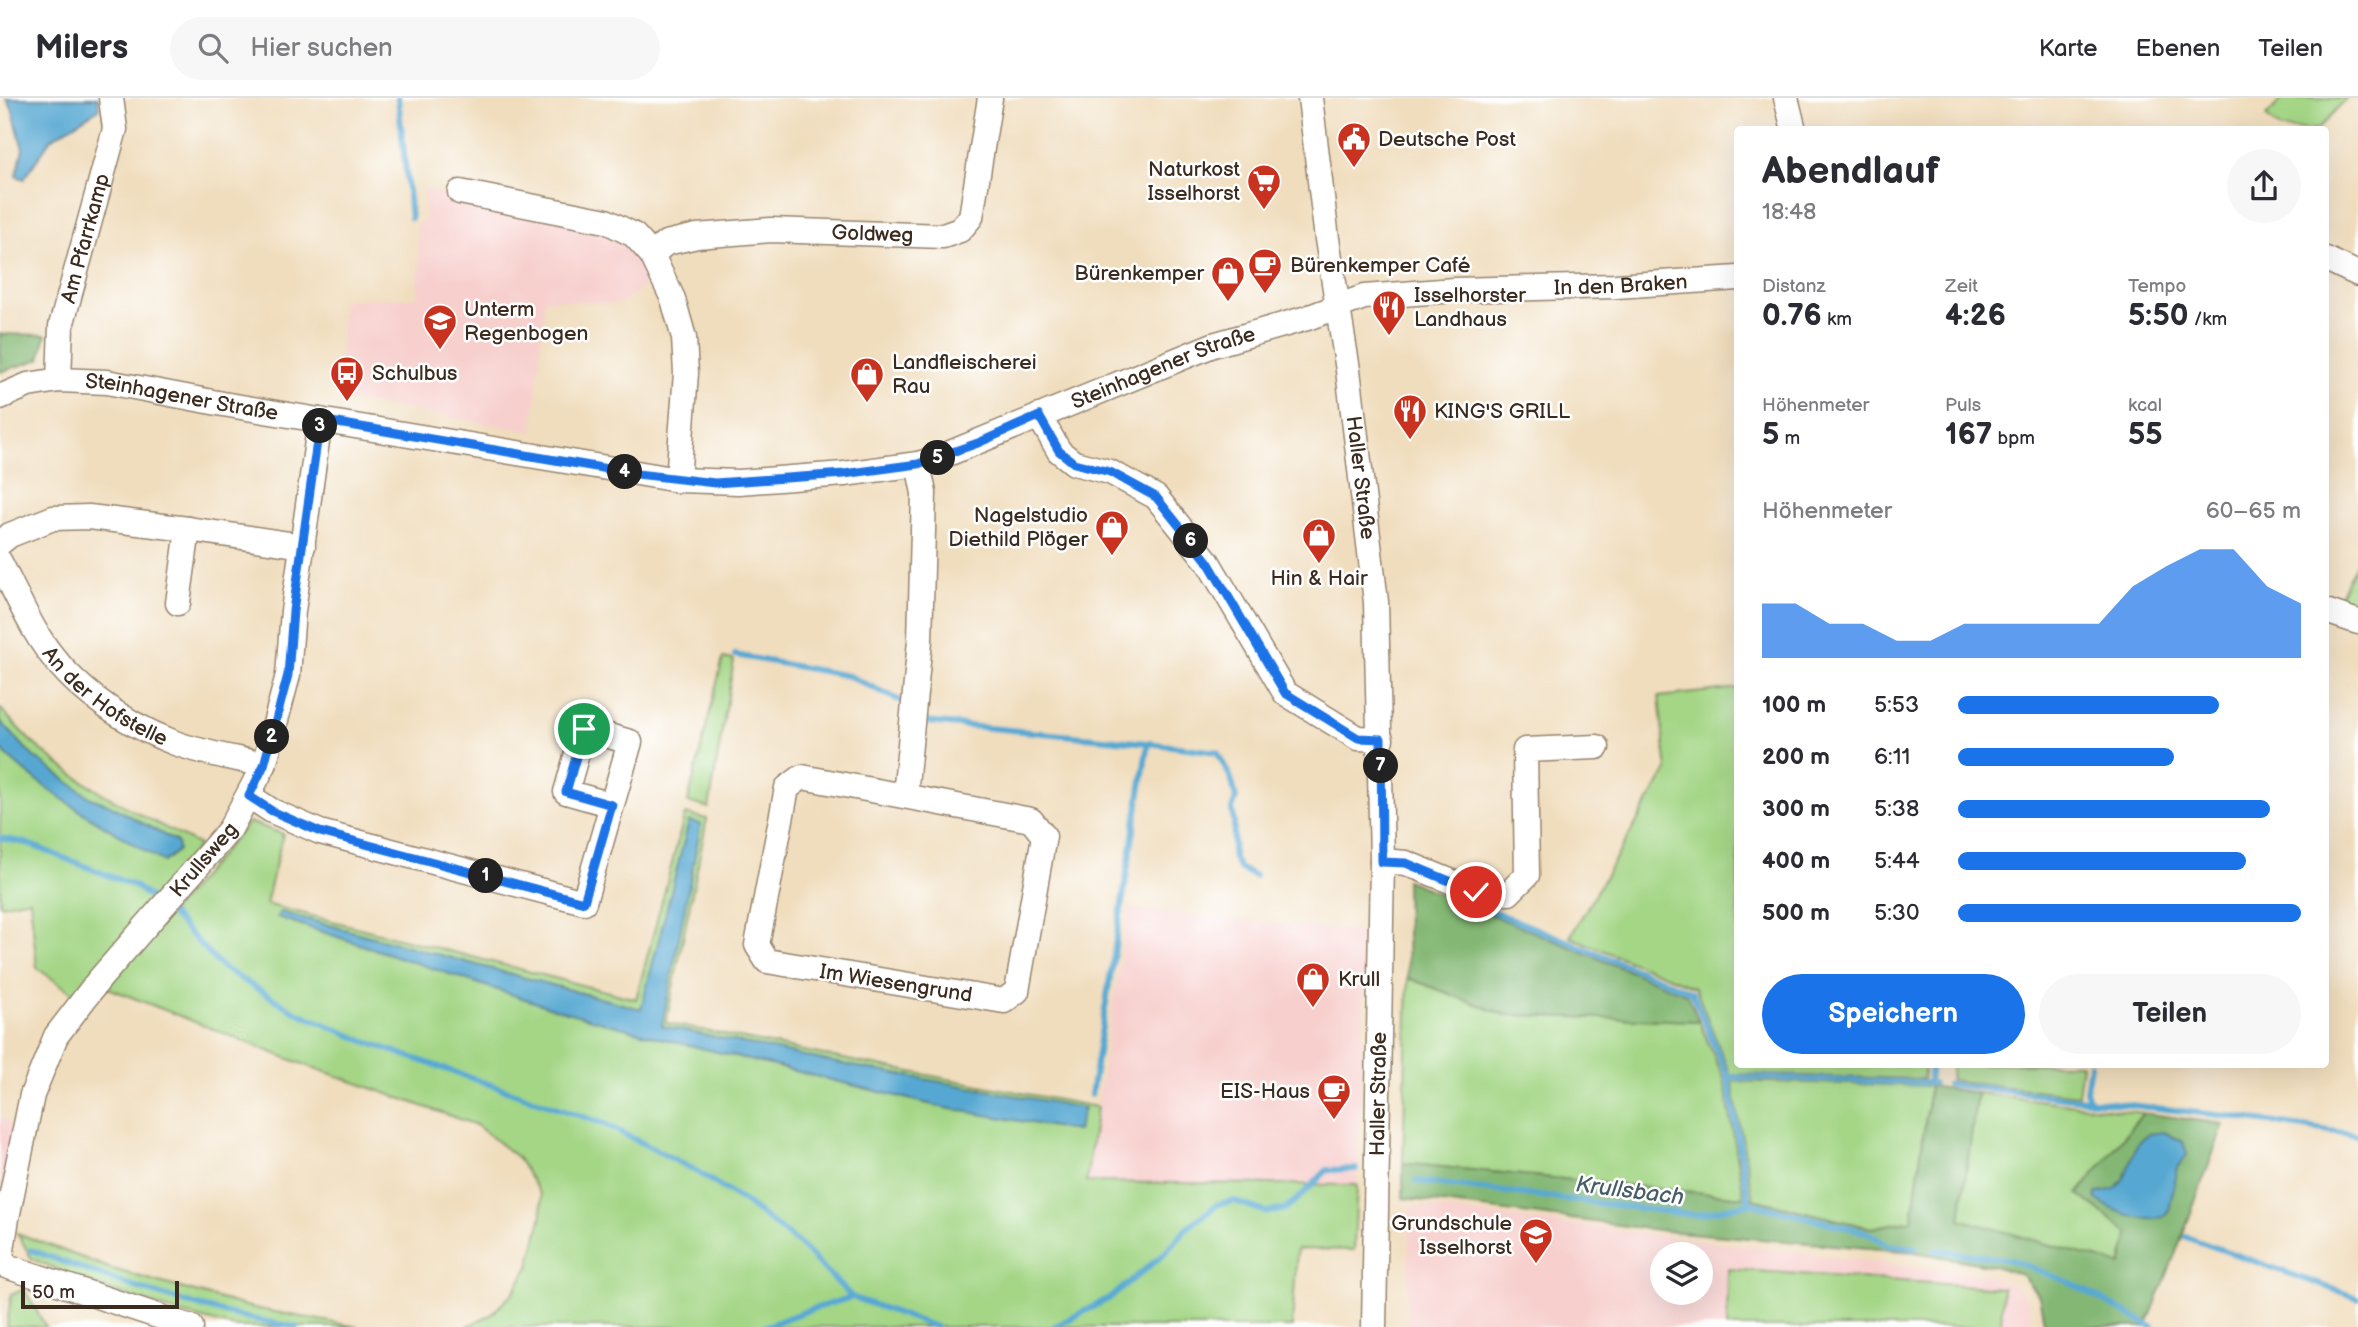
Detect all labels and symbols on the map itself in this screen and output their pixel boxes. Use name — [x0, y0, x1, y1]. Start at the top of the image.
public building icon: Deutsche Post — [1335, 120, 1373, 169]
place label: Deutsche Post — [1378, 127, 1516, 152]
place label: Naturkost Isselhorst — [1148, 157, 1241, 206]
supermarket icon: Naturkost Isselhorst — [1245, 162, 1283, 211]
street label: Am Pfarrkamp — [56, 171, 115, 306]
street label: Goldweg — [831, 220, 914, 248]
cafe icon: Bürenkemper Café — [1246, 246, 1284, 295]
place label: Bürenkemper Café — [1290, 253, 1471, 278]
shop icon: Bürenkemper — [1209, 254, 1247, 303]
place label: Bürenkemper — [1074, 261, 1204, 286]
street label: In den Braken — [1553, 269, 1688, 301]
place label: Isselhorster Landhaus — [1414, 283, 1526, 332]
restaurant icon: Isselhorster Landhaus — [1370, 288, 1408, 337]
place label: Unterm Regenbogen — [464, 297, 588, 346]
school or university icon: Unterm Regenbogen — [421, 302, 459, 351]
street label: Steinhagener Straße — [1068, 322, 1258, 415]
place label: Landfleischerei Rau — [892, 350, 1037, 399]
bus stop icon: Schulbus — [328, 354, 366, 403]
shop icon: Landfleischerei Rau — [848, 355, 886, 404]
place label: Schulbus — [372, 361, 457, 386]
street label: Steinhagener Straße — [85, 369, 280, 426]
restaurant icon: KING'S GRILL — [1391, 392, 1429, 441]
place label: KING'S GRILL — [1434, 399, 1570, 424]
pin: 3 — [302, 408, 338, 444]
street label: Haller Straße — [1341, 414, 1380, 541]
pin: 5 — [920, 440, 956, 476]
pin: 4 — [608, 454, 642, 490]
place label: Nagelstudio Diethild Plöger — [948, 503, 1088, 552]
shop icon: Nagelstudio Diethild Plöger — [1093, 508, 1131, 557]
shop icon: Hin & Hair — [1300, 516, 1338, 565]
pin: 6 — [1174, 524, 1208, 558]
place label: Hin & Hair — [1270, 566, 1368, 591]
street label: An der Hofstelle — [37, 642, 171, 752]
pin — [554, 699, 614, 759]
pin: 2 — [254, 720, 290, 754]
pin: 7 — [1364, 748, 1398, 784]
street label: Krullsweg — [165, 817, 243, 902]
pin: 1 — [468, 858, 504, 894]
pin — [1446, 862, 1506, 922]
street label: Im Wiesengrund — [818, 959, 974, 1008]
shop icon: Krull — [1294, 960, 1332, 1009]
place label: Krull — [1338, 967, 1380, 992]
street label: Haller Straße — [1365, 1032, 1392, 1156]
cafe icon: EIS-Haus — [1315, 1072, 1353, 1121]
place label: EIS-Haus — [1220, 1079, 1310, 1104]
water label: Krullsbach — [1574, 1170, 1686, 1212]
place label: Grundschule Isselhorst — [1391, 1211, 1513, 1260]
school or university icon: Grundschule Isselhorst — [1517, 1216, 1555, 1265]
scale bar — [21, 1278, 178, 1310]

